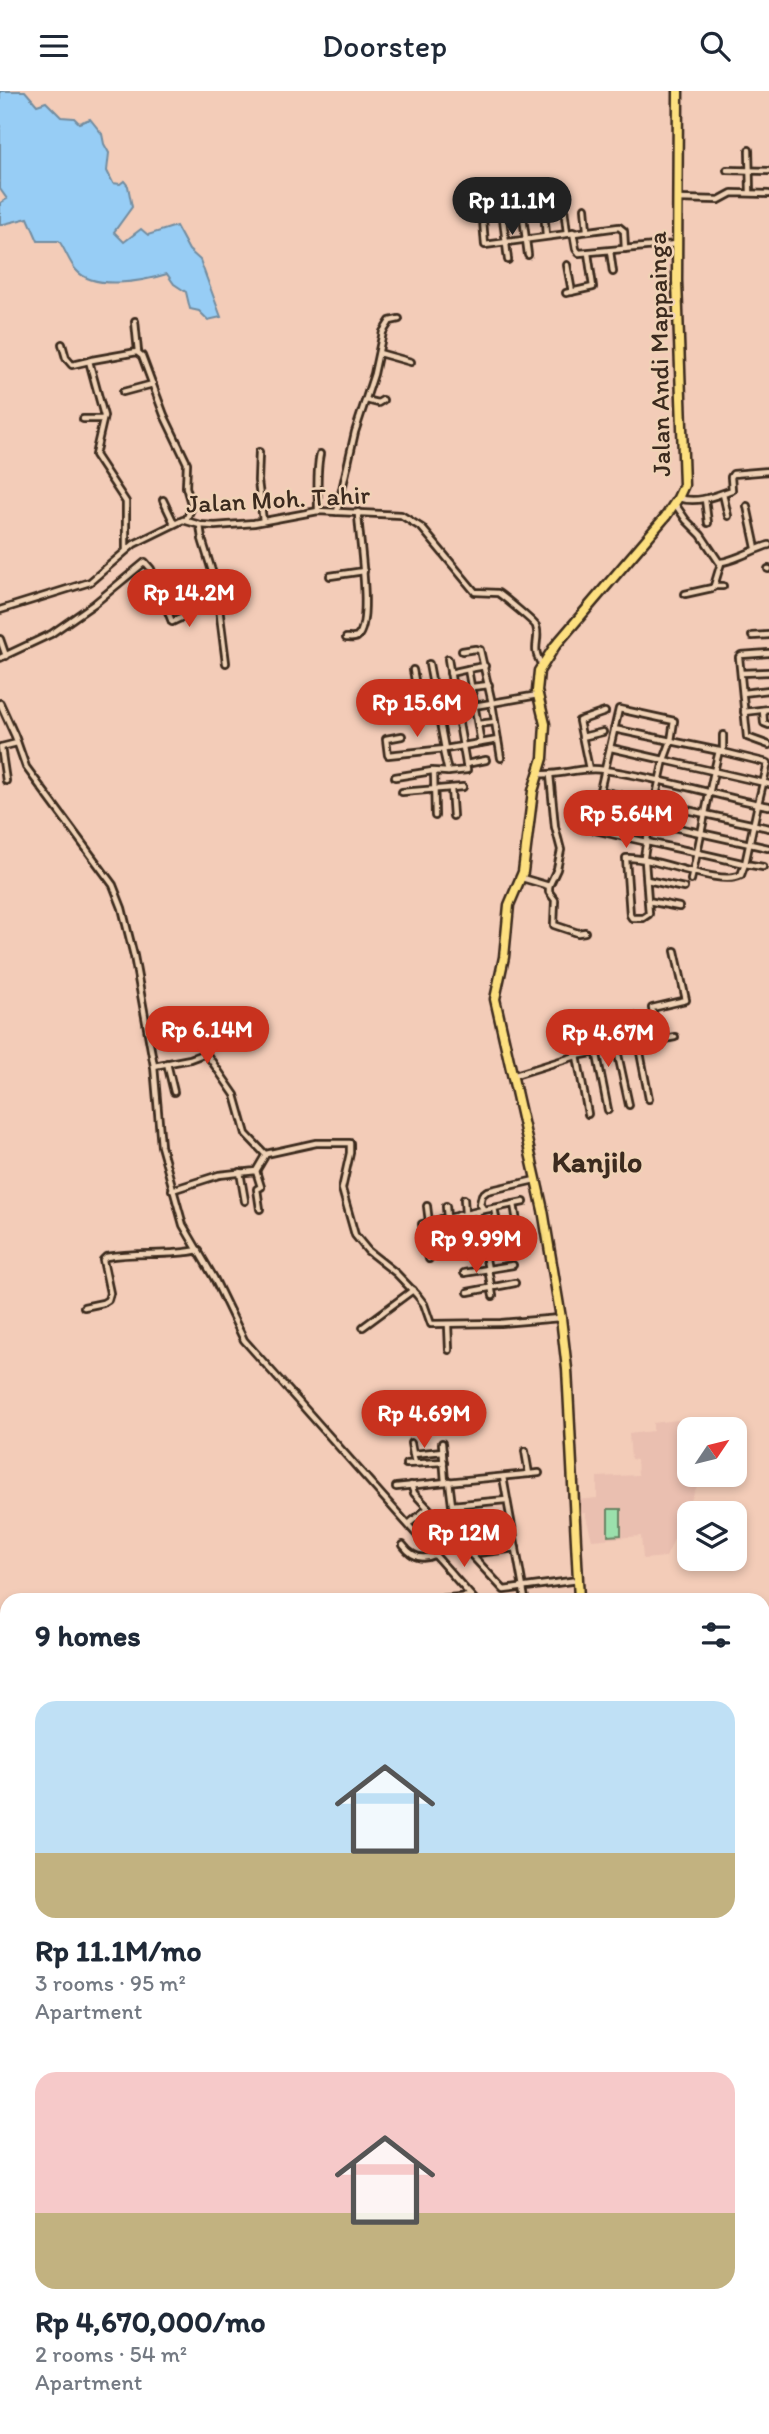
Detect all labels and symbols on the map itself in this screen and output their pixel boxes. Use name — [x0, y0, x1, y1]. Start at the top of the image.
pin: Rp 11.1M — [440, 177, 584, 237]
street label: Jalan Andi Mappainga — [641, 231, 677, 477]
street label: Jalan Moh. Tahir — [185, 478, 371, 520]
pin: Rp 14.2M — [117, 569, 261, 629]
pin: Rp 15.6M — [345, 679, 489, 739]
pin: Rp 5.64M — [554, 791, 698, 850]
pin: Rp 6.14M — [135, 1007, 279, 1066]
pin: Rp 4.67M — [536, 1009, 680, 1069]
district label: Kanjilo — [552, 1143, 642, 1180]
pin: Rp 9.99M — [404, 1215, 548, 1275]
pin: Rp 4.69M — [352, 1391, 496, 1450]
north arrow — [677, 1417, 747, 1487]
pin: Rp 12M — [407, 1509, 521, 1569]

